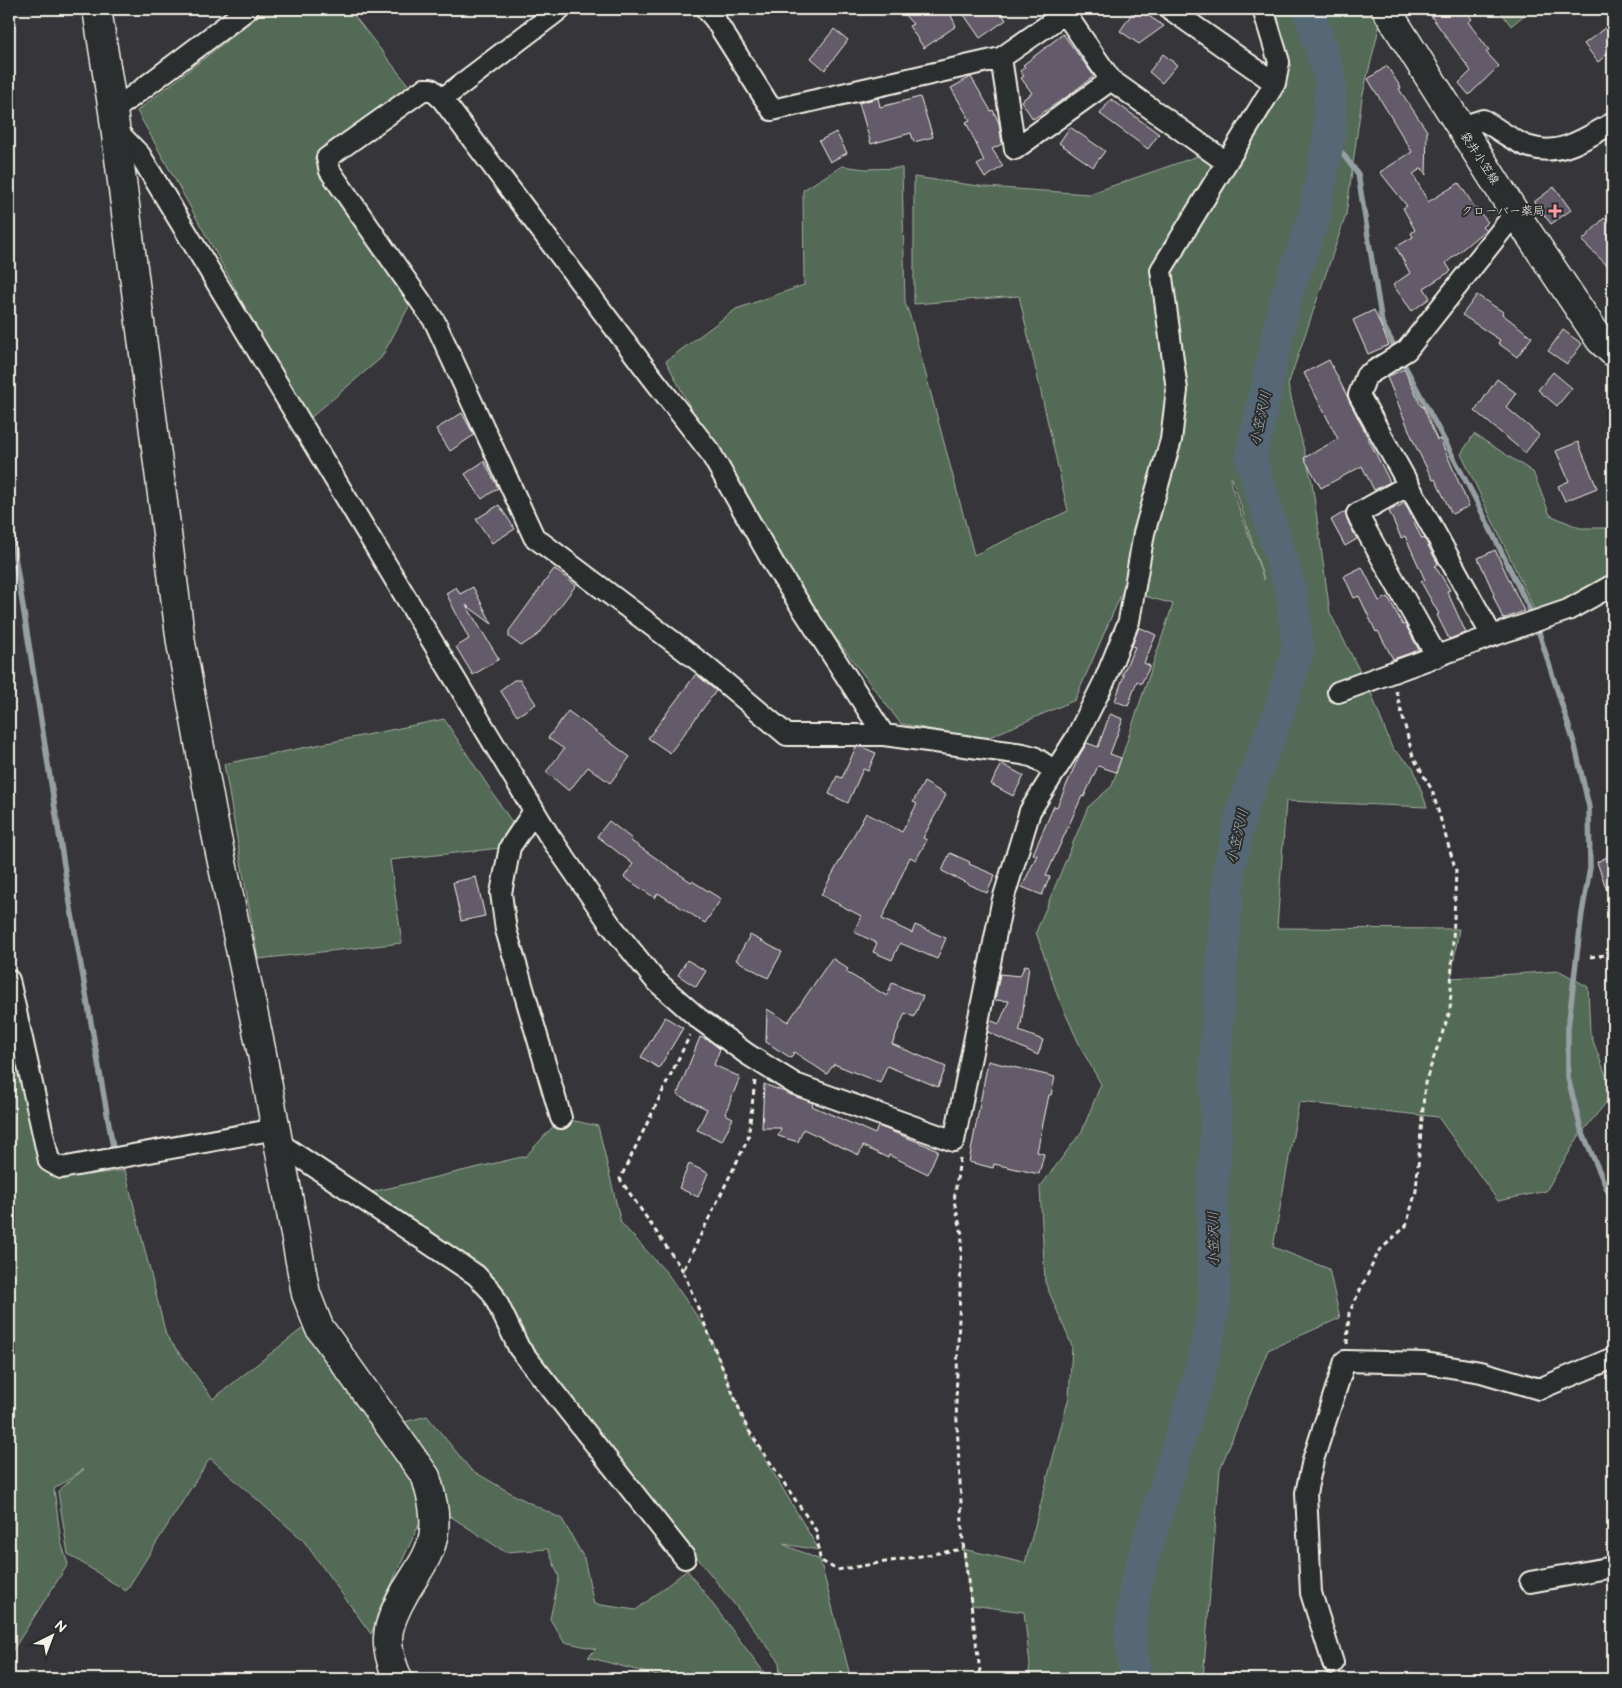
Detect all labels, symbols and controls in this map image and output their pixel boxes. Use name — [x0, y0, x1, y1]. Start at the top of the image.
street label: 袋井小笠線 — [1457, 129, 1502, 188]
place label: クローバー薬局 — [1461, 204, 1545, 219]
marker: クローバー薬局 — [1549, 205, 1561, 217]
water label: 小笠沢川 — [1246, 389, 1275, 447]
water label: 小笠沢川 — [1223, 807, 1252, 865]
water label: 小笠沢川 — [1205, 1211, 1222, 1267]
north arrow — [28, 1610, 78, 1660]
text: N — [51, 1617, 70, 1637]

